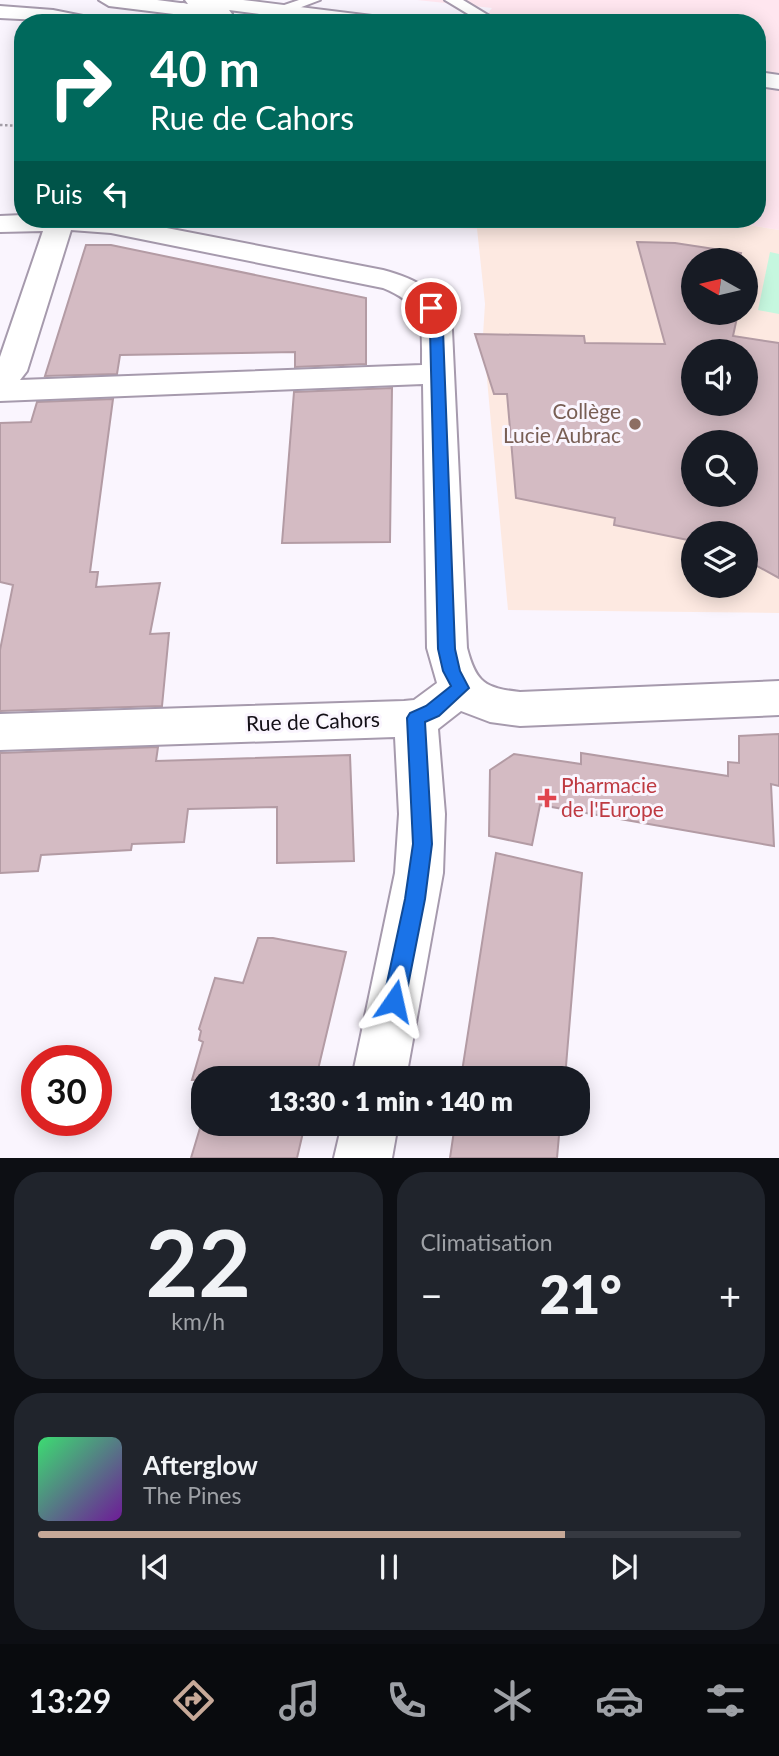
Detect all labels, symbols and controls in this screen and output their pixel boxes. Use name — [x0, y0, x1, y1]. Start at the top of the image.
text: 40 m — [150, 39, 260, 97]
icon: right — [35, 42, 126, 133]
text: Rue de Cahors — [150, 98, 354, 137]
icon: left — [97, 175, 135, 213]
text: Puis — [35, 178, 83, 210]
north arrow — [681, 248, 758, 326]
map controls — [681, 248, 758, 598]
pin — [401, 278, 461, 338]
icon: arrive — [412, 289, 450, 327]
button: sound — [681, 339, 758, 416]
place label: Collège Lucie Aubrac — [503, 398, 621, 447]
marker: Collège Lucie Aubrac — [627, 416, 643, 432]
button: search — [681, 430, 758, 507]
button: layers — [681, 521, 758, 598]
street label: Rue de Cahors — [246, 706, 380, 735]
place label: Pharmacie de l'Europe — [561, 772, 664, 821]
marker: Pharmacie de l'Europe — [539, 790, 555, 806]
position arrow — [357, 964, 431, 1038]
speed limit sign: 30 — [21, 1045, 112, 1136]
text: 13:30 · 1 min · 140 m — [268, 1085, 513, 1117]
text: 22 — [145, 1207, 251, 1316]
text: Climatisation — [421, 1228, 552, 1256]
text: 21° — [540, 1263, 622, 1325]
text: − — [421, 1272, 443, 1318]
text: + — [719, 1272, 741, 1318]
text: km/h — [171, 1307, 225, 1335]
text: Afterglow — [143, 1449, 258, 1481]
text: The Pines — [143, 1481, 241, 1509]
icon: previous — [136, 1548, 174, 1586]
icon: pause — [370, 1548, 408, 1586]
icon: next — [605, 1548, 643, 1586]
icon: directions — [169, 1676, 218, 1725]
icon: music — [275, 1676, 324, 1725]
icon: phone — [382, 1676, 431, 1725]
icon: climate — [488, 1676, 537, 1725]
icon: car — [595, 1676, 644, 1725]
icon: filters — [701, 1676, 750, 1725]
text: 13:29 — [29, 1681, 111, 1720]

